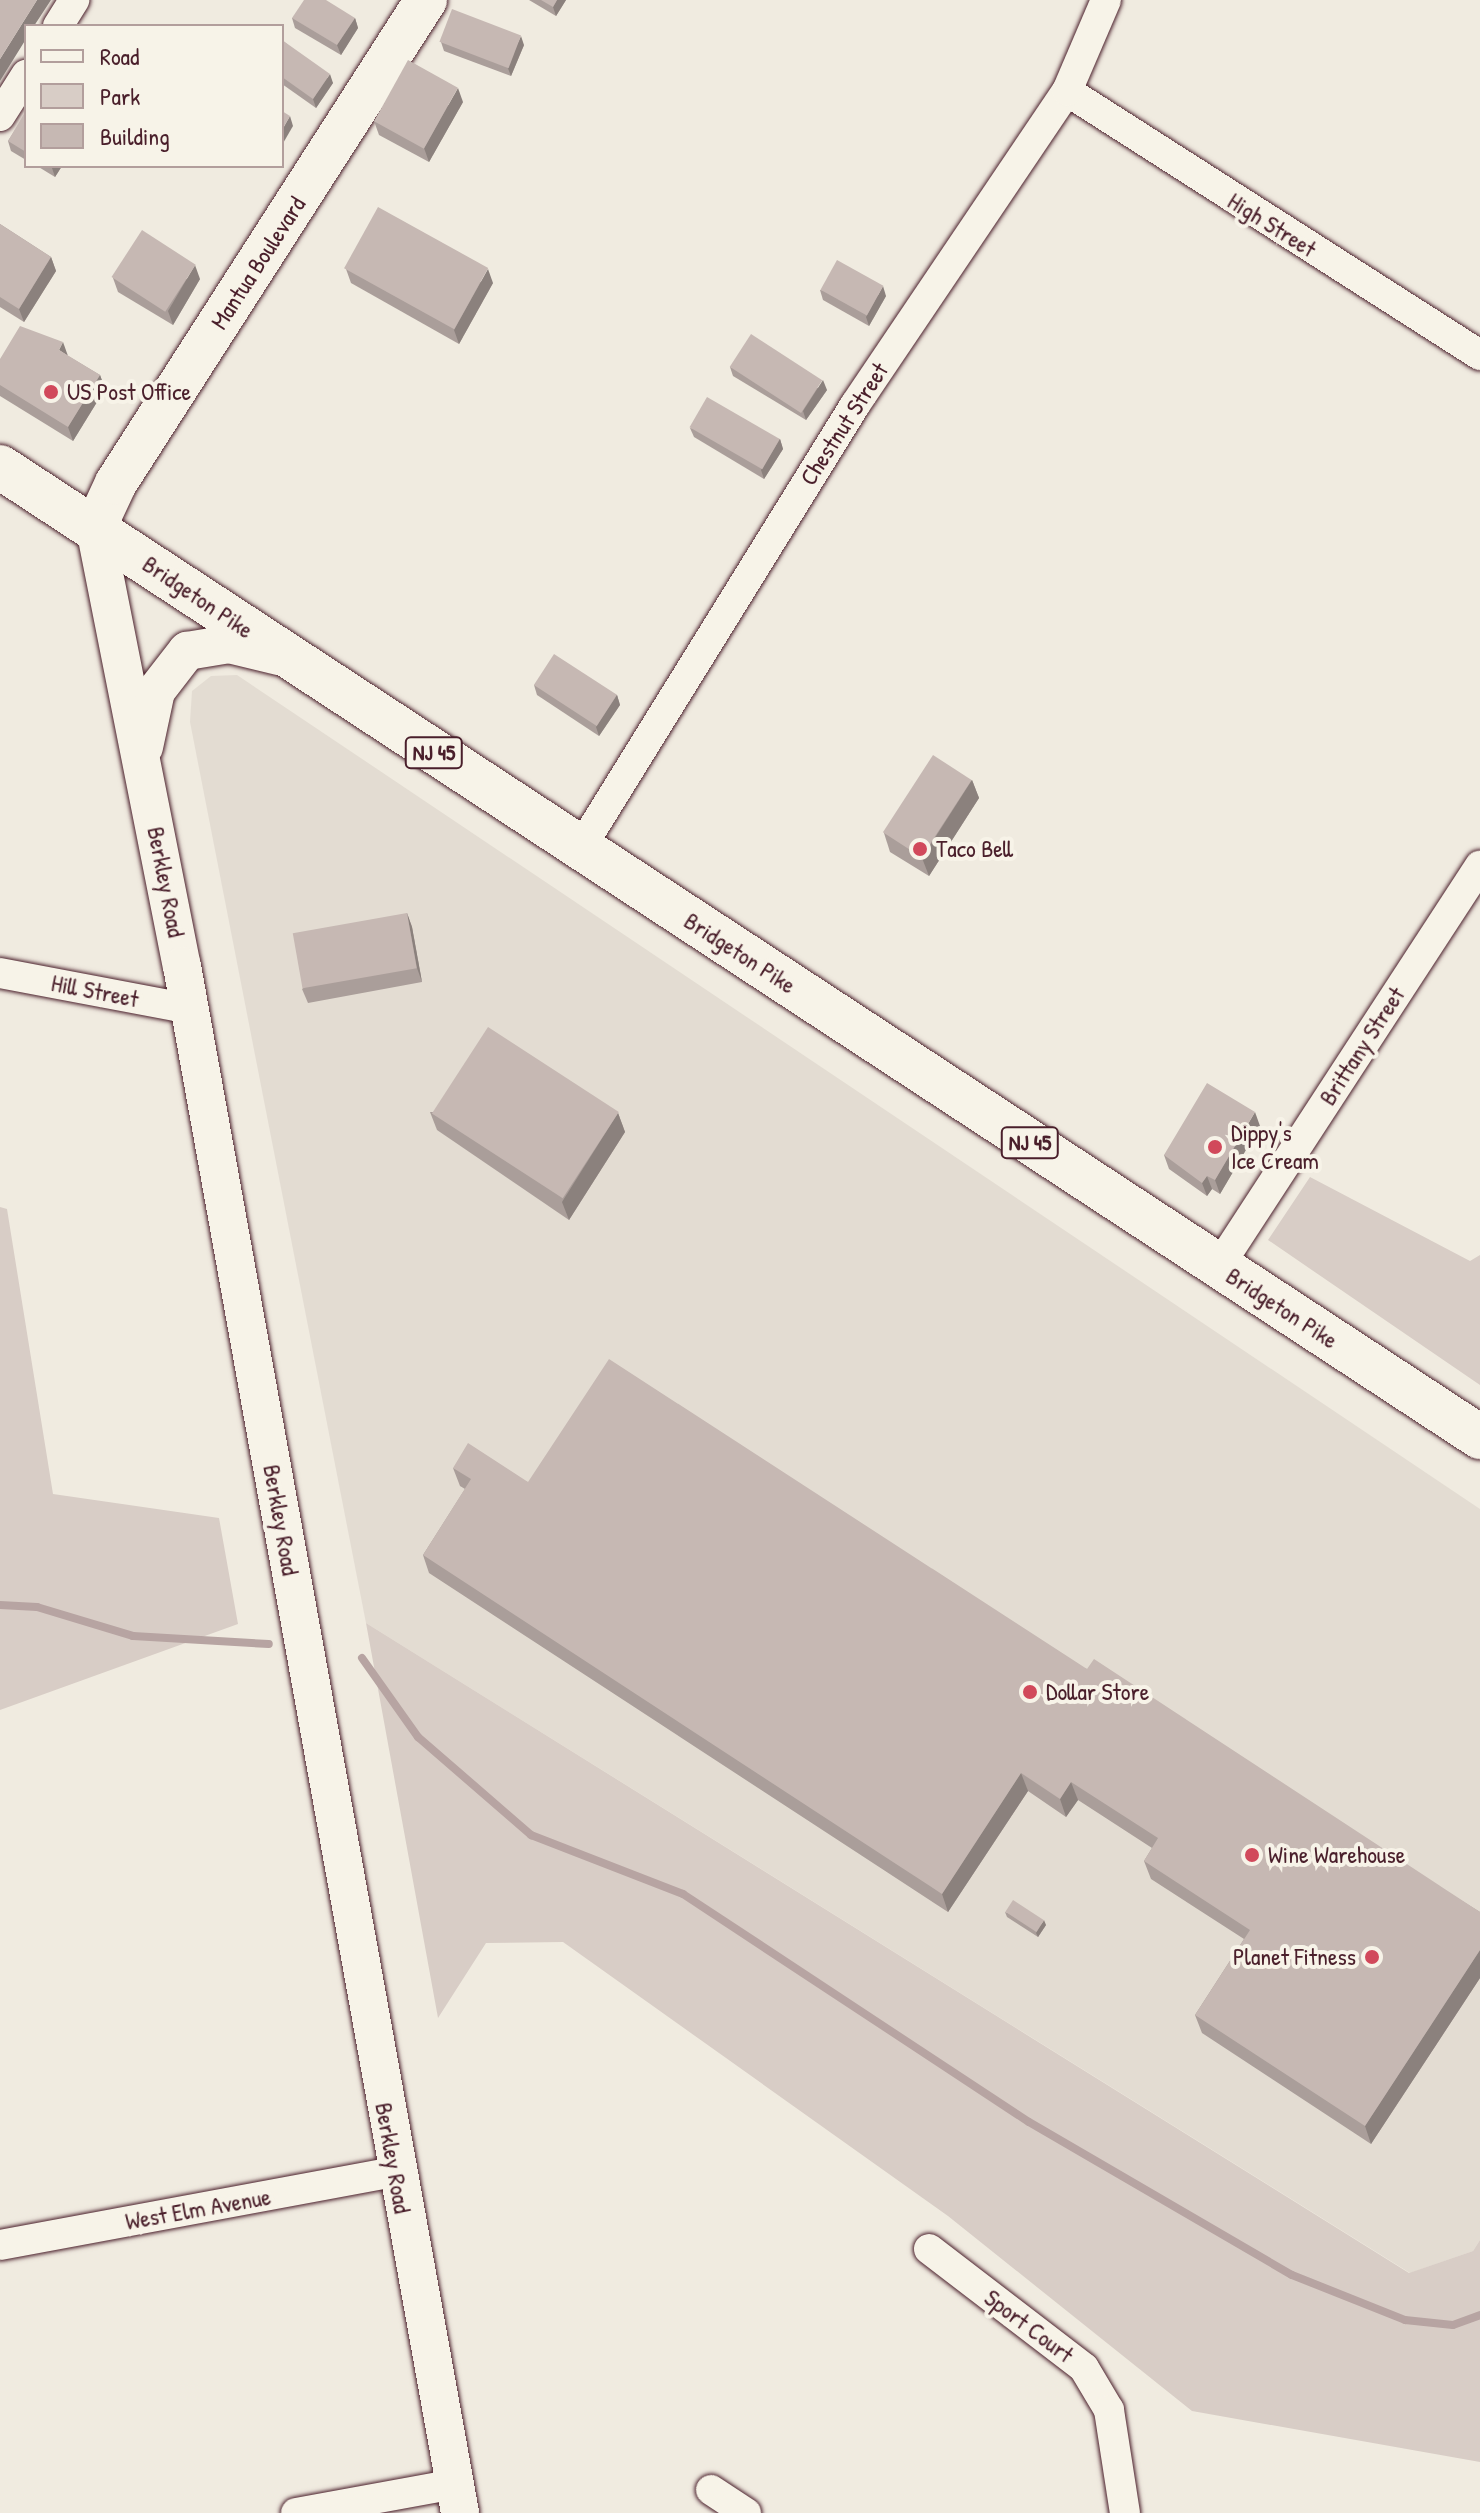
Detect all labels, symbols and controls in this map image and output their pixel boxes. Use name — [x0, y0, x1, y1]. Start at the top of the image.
legend — [24, 24, 284, 168]
text: Road — [100, 40, 139, 72]
text: Park — [100, 80, 140, 112]
text: Building — [100, 120, 170, 152]
street label: High Street — [1222, 187, 1322, 263]
street label: Mantua Boulevard — [204, 191, 312, 335]
street label: Chestnut Street — [794, 357, 894, 491]
place label: US Post Office — [67, 378, 191, 406]
marker: US Post Office — [42, 383, 60, 401]
street label: Bridgeton Pike — [137, 550, 259, 644]
road number: NJ 45 — [404, 735, 464, 771]
street label: Berkley Road — [141, 824, 191, 940]
place label: Taco Bell — [936, 835, 1013, 863]
marker: Taco Bell — [911, 840, 929, 858]
street label: Bridgeton Pike — [679, 906, 801, 1000]
street label: Hill Street — [49, 968, 141, 1014]
street label: Brittany Street — [1313, 982, 1411, 1110]
place label: Dippy's Ice Cream — [1231, 1119, 1319, 1175]
road number: NJ 45 — [1000, 1125, 1060, 1161]
marker: Dippy's Ice Cream — [1206, 1138, 1224, 1156]
street label: Bridgeton Pike — [1221, 1261, 1343, 1355]
street label: Berkley Road — [257, 1462, 305, 1578]
place label: Dollar Store — [1046, 1678, 1149, 1706]
marker: Dollar Store — [1021, 1683, 1039, 1701]
place label: Wine Warehouse — [1268, 1841, 1405, 1869]
marker: Wine Warehouse — [1243, 1846, 1261, 1864]
place label: Planet Fitness — [1233, 1943, 1356, 1971]
marker: Planet Fitness — [1363, 1948, 1381, 1966]
street label: Berkley Road — [369, 2100, 417, 2216]
street label: West Elm Avenue — [123, 2182, 273, 2236]
street label: Sport Court — [979, 2283, 1079, 2369]

